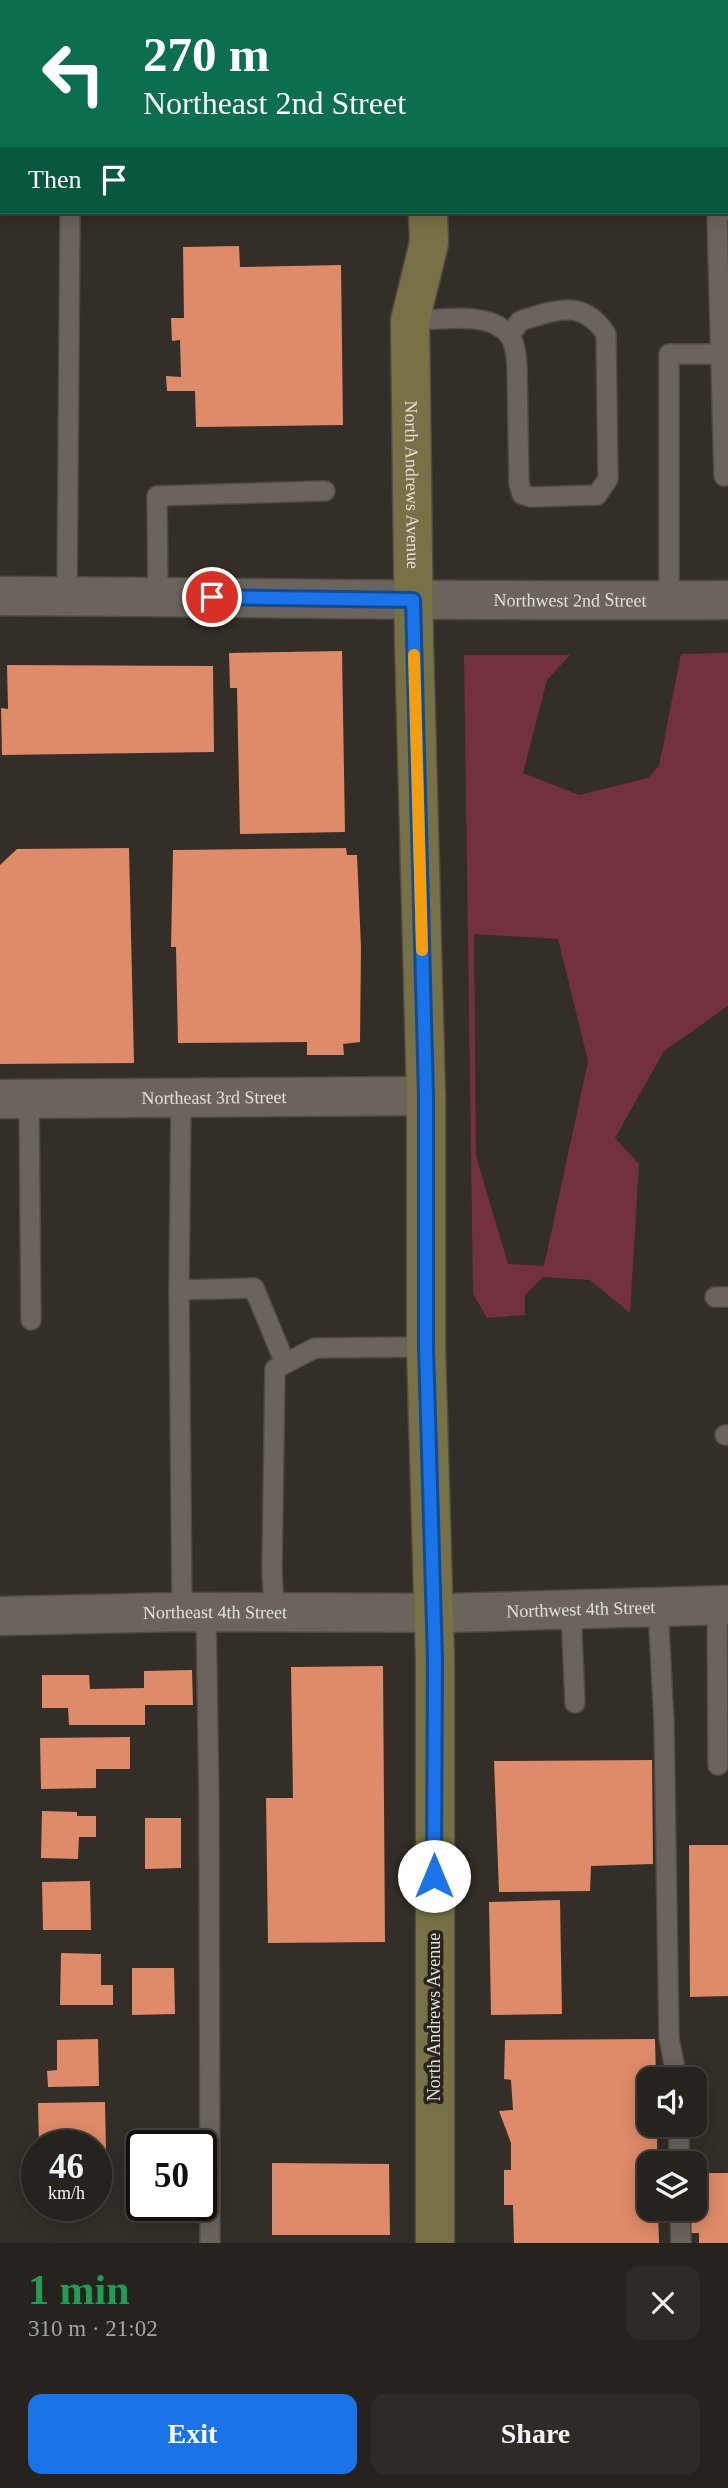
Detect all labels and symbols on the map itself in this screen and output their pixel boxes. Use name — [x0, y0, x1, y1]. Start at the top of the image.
street label: North Andrews Avenue — [401, 400, 423, 569]
pin — [182, 567, 242, 627]
street label: Northwest 2nd Street — [493, 590, 647, 610]
street label: Northeast 3rd Street — [141, 1087, 287, 1108]
street label: Northwest 4th Street — [506, 1597, 656, 1621]
street label: Northeast 4th Street — [143, 1602, 287, 1623]
position arrow — [397, 1839, 471, 1913]
street label: North Andrews Avenue — [424, 1933, 444, 2101]
speed limit sign: 50 — [126, 2130, 217, 2221]

